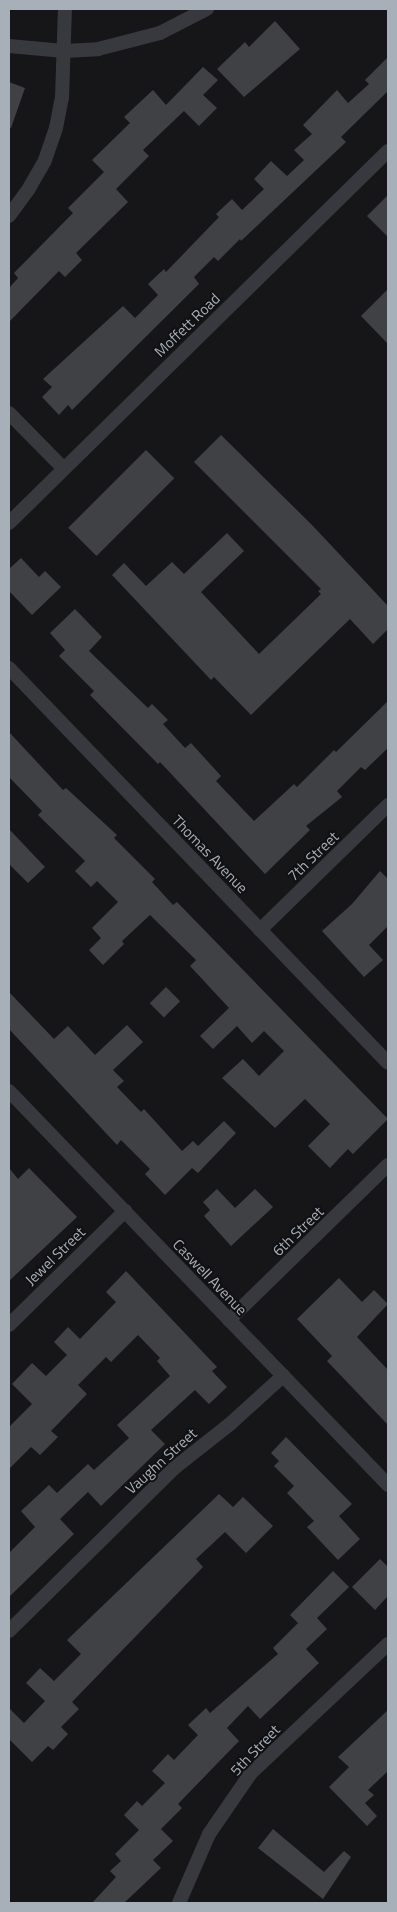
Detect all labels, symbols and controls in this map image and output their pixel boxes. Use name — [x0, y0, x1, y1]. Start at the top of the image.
street label: Moffett Road — [151, 289, 223, 361]
street label: Thomas Avenue — [168, 811, 252, 897]
street label: 7th Street — [284, 827, 342, 885]
street label: 6th Street — [269, 1202, 327, 1260]
street label: Jewel Street — [21, 1223, 89, 1289]
street label: Caswell Avenue — [169, 1235, 251, 1319]
street label: Vaughn Street — [122, 1424, 200, 1498]
street label: 5th Street — [226, 1721, 284, 1779]

